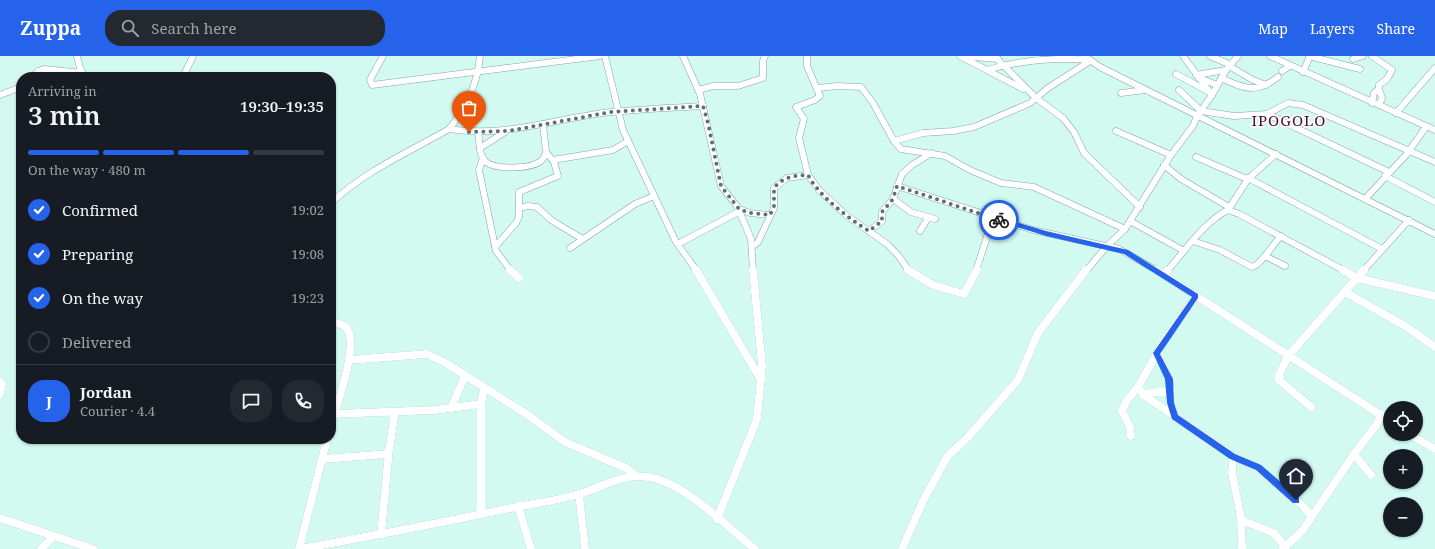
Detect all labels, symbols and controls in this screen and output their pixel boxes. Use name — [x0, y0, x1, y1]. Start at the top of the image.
search box — [105, 10, 385, 46]
text: Zuppa — [20, 15, 81, 41]
icon: search — [119, 17, 141, 39]
text: Search here — [151, 18, 236, 38]
text: Map — [1258, 19, 1288, 38]
text: Layers — [1310, 19, 1355, 38]
text: Share — [1377, 19, 1415, 38]
text: Arriving in — [28, 82, 97, 100]
pin — [452, 91, 486, 132]
text: 19:30–19:35 — [240, 96, 324, 116]
text: 3 min — [28, 97, 101, 133]
icon: bag — [458, 97, 480, 119]
district label: IPOGOLO — [1251, 110, 1327, 130]
text: On the way · 480 m — [28, 161, 146, 179]
icon: check — [28, 199, 50, 221]
text: Confirmed — [62, 200, 138, 220]
courier — [979, 200, 1019, 240]
text: 19:02 — [291, 201, 324, 219]
icon: bike — [988, 209, 1010, 231]
icon: check — [28, 243, 50, 265]
text: Preparing — [62, 244, 133, 264]
text: 19:08 — [291, 245, 324, 263]
icon: check — [28, 287, 50, 309]
text: On the way — [62, 288, 143, 308]
text: 19:23 — [291, 289, 324, 307]
text: Delivered — [62, 332, 131, 352]
button: chat — [230, 380, 272, 422]
button: phone — [282, 380, 324, 422]
text: Jordan — [80, 382, 132, 402]
text: J — [46, 391, 52, 411]
map controls — [1383, 401, 1423, 537]
button: locate — [1383, 401, 1423, 441]
text: Courier · 4.4 — [80, 402, 155, 420]
button: + — [1383, 449, 1423, 489]
pin — [1279, 459, 1313, 500]
icon: home — [1285, 465, 1307, 487]
button: − — [1383, 497, 1423, 537]

